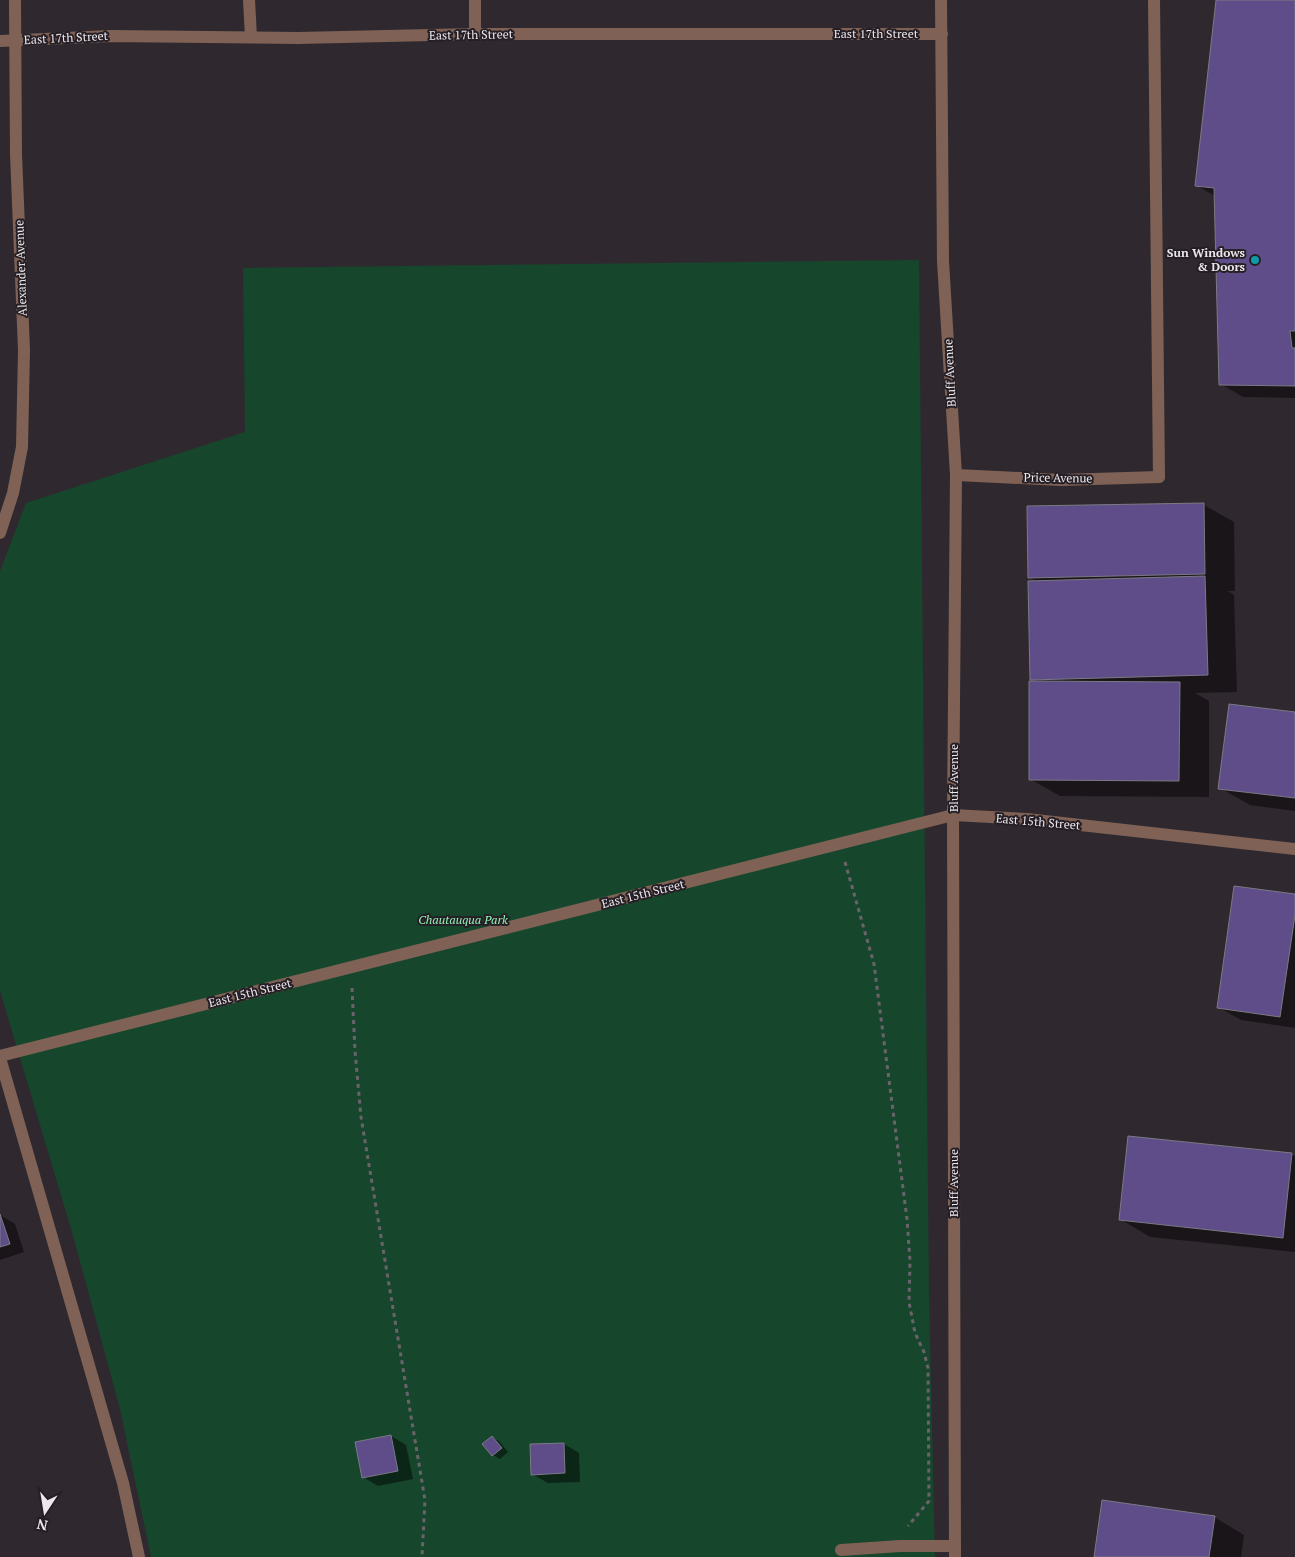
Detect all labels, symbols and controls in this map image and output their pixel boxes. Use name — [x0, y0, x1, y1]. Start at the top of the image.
street label: East 17th Street — [429, 26, 514, 43]
street label: East 17th Street — [834, 26, 919, 41]
street label: East 17th Street — [23, 28, 109, 47]
street label: Alexander Avenue — [11, 220, 30, 316]
place label: Sun Windows & Doors — [1167, 245, 1246, 274]
marker: Sun Windows & Doors — [1249, 254, 1261, 266]
street label: Bluff Avenue — [940, 339, 959, 407]
street label: Price Avenue — [1024, 469, 1093, 486]
street label: Bluff Avenue — [946, 744, 961, 812]
street label: East 15th Street — [995, 810, 1081, 833]
street label: East 15th Street — [600, 876, 686, 911]
park label: Chautauqua Park — [418, 912, 508, 927]
street label: East 15th Street — [207, 975, 293, 1010]
street label: Bluff Avenue — [946, 1149, 961, 1217]
north arrow — [20, 1487, 70, 1537]
text: N — [35, 1515, 49, 1536]

